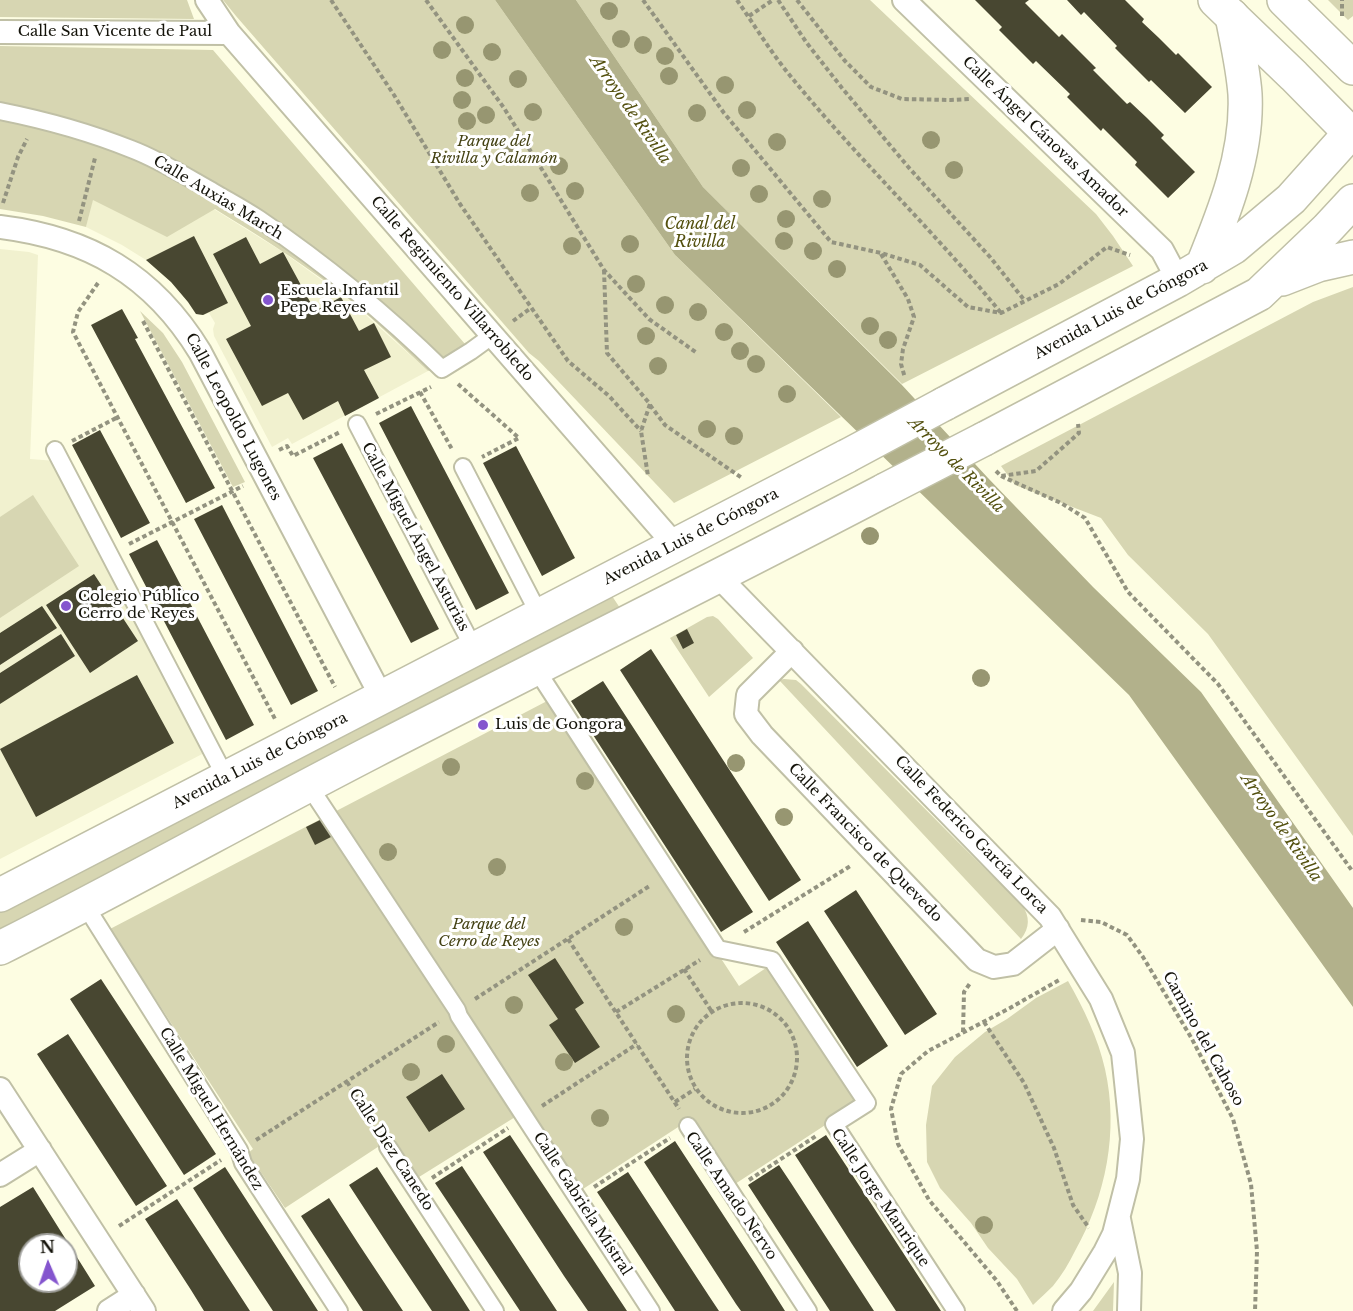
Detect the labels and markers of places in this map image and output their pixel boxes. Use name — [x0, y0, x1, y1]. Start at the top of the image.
place label: Escuela Infantil Pepe Reyes — [280, 282, 399, 317]
marker: Escuela Infantil Pepe Reyes — [261, 293, 275, 307]
place label: Colegio Público Cerro de Reyes — [78, 588, 200, 623]
marker: Colegio Público Cerro de Reyes — [59, 599, 73, 613]
place label: Luis de Gongora — [495, 716, 623, 734]
marker: Luis de Gongora — [476, 718, 490, 732]

